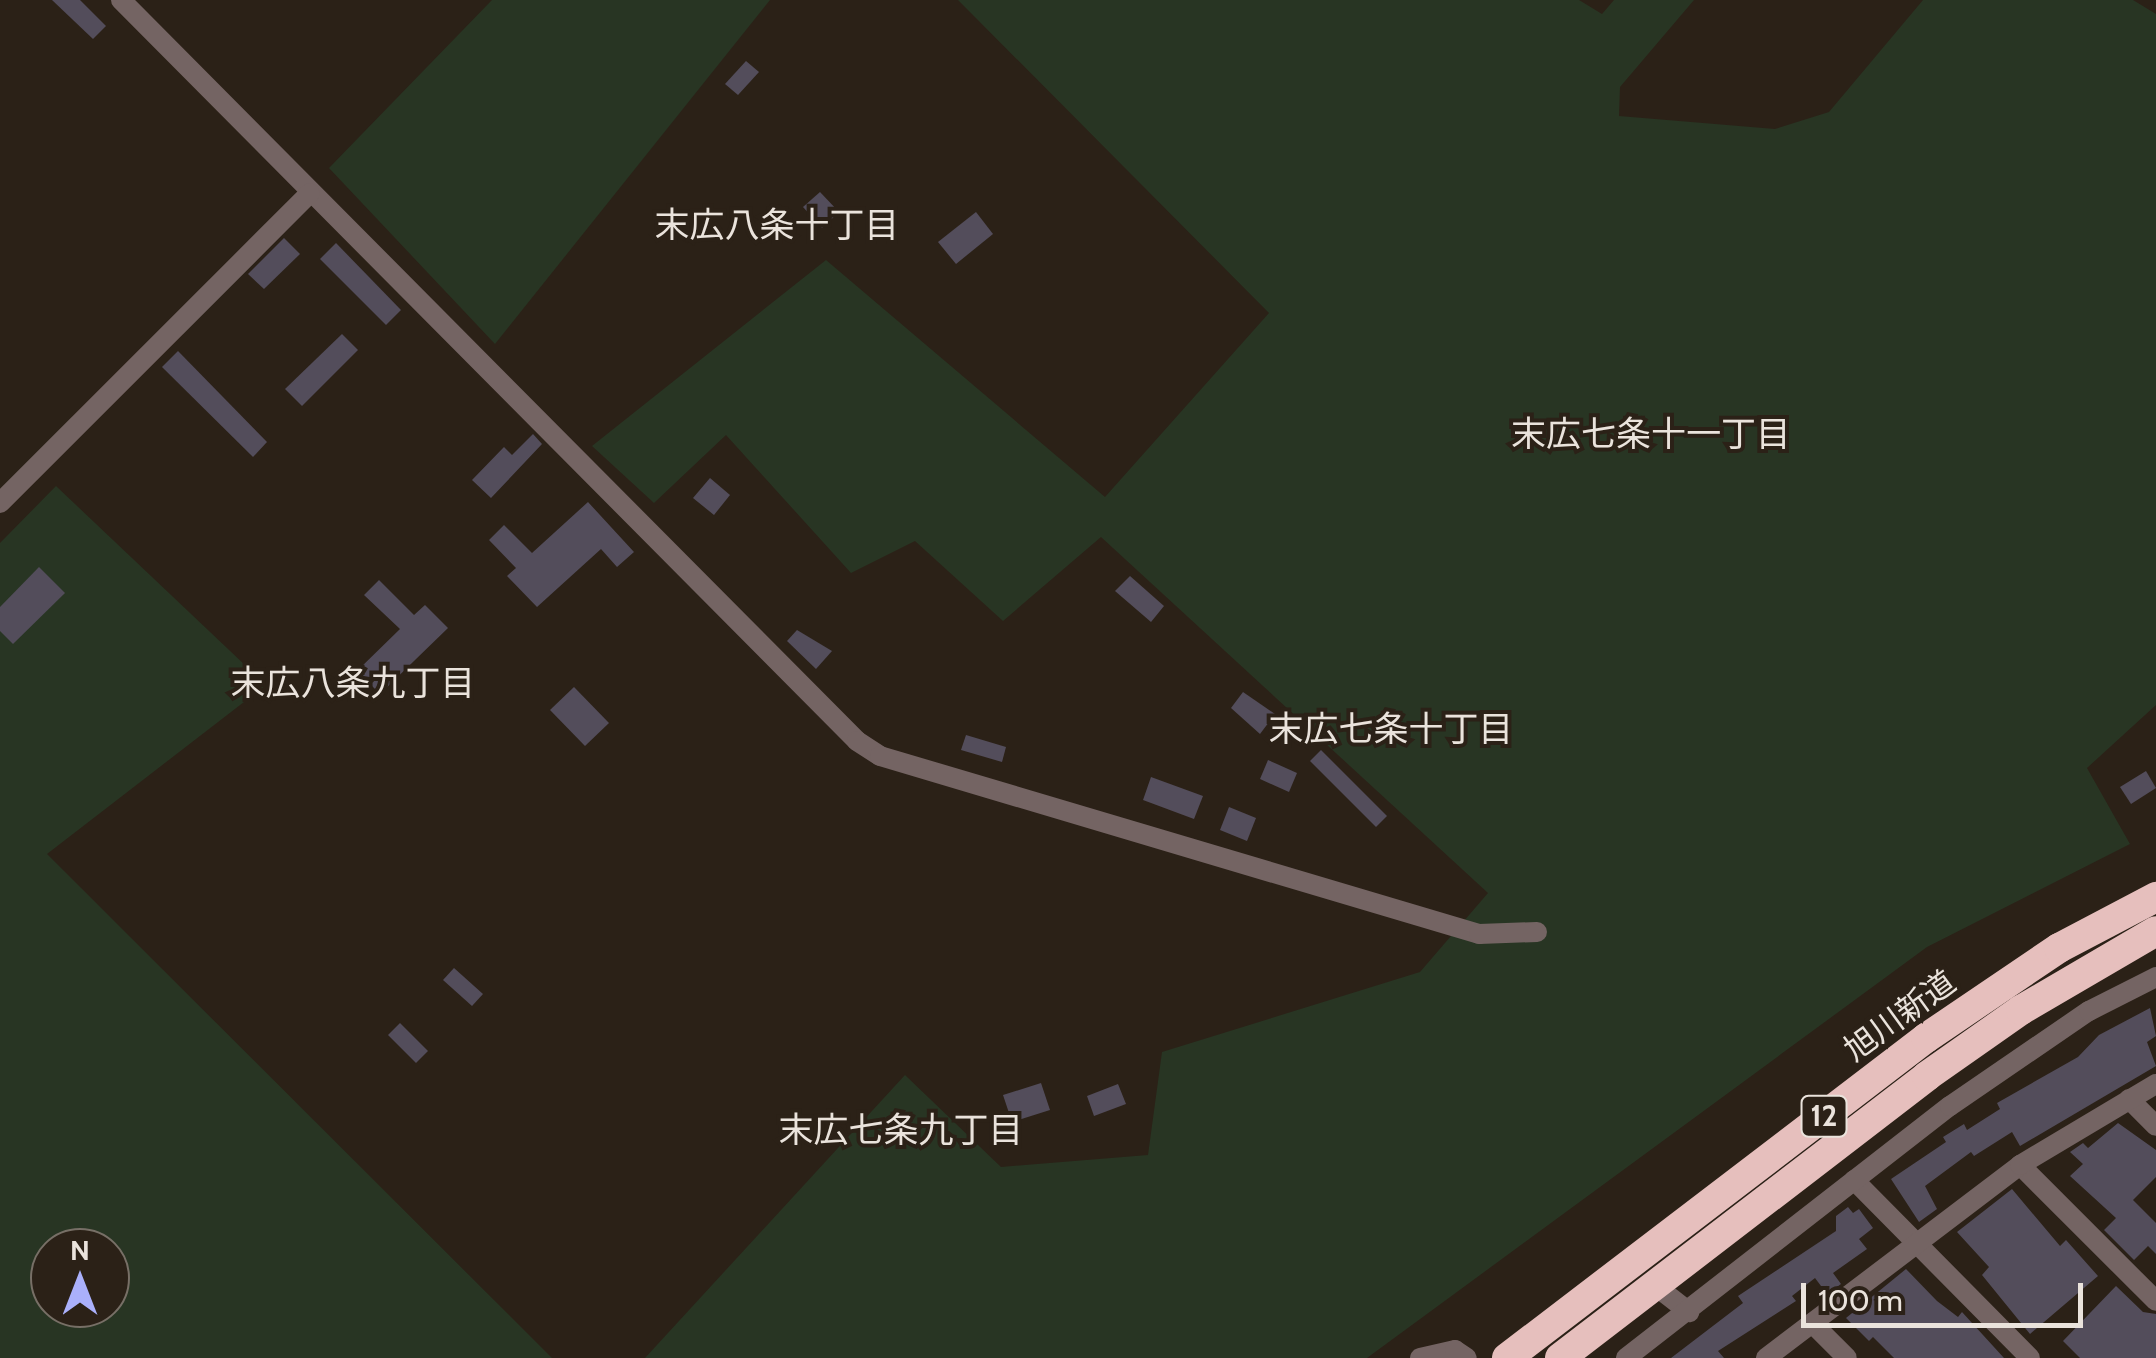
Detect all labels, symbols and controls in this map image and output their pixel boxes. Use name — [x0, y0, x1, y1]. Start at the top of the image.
district label: 末広八条十丁目 — [655, 204, 899, 246]
district label: 末広七条十一丁目 — [1511, 413, 1791, 455]
district label: 末広八条九丁目 — [231, 662, 475, 704]
district label: 末広七条十丁目 — [1269, 708, 1513, 750]
street label: 旭川新道 — [1837, 963, 1963, 1069]
road number: 12 — [1799, 1091, 1849, 1141]
district label: 末広七条九丁目 — [779, 1109, 1023, 1151]
north arrow — [30, 1228, 130, 1328]
text: N — [70, 1233, 90, 1267]
scale bar — [1806, 1263, 2088, 1325]
text: 100 m — [1818, 1282, 1903, 1319]

